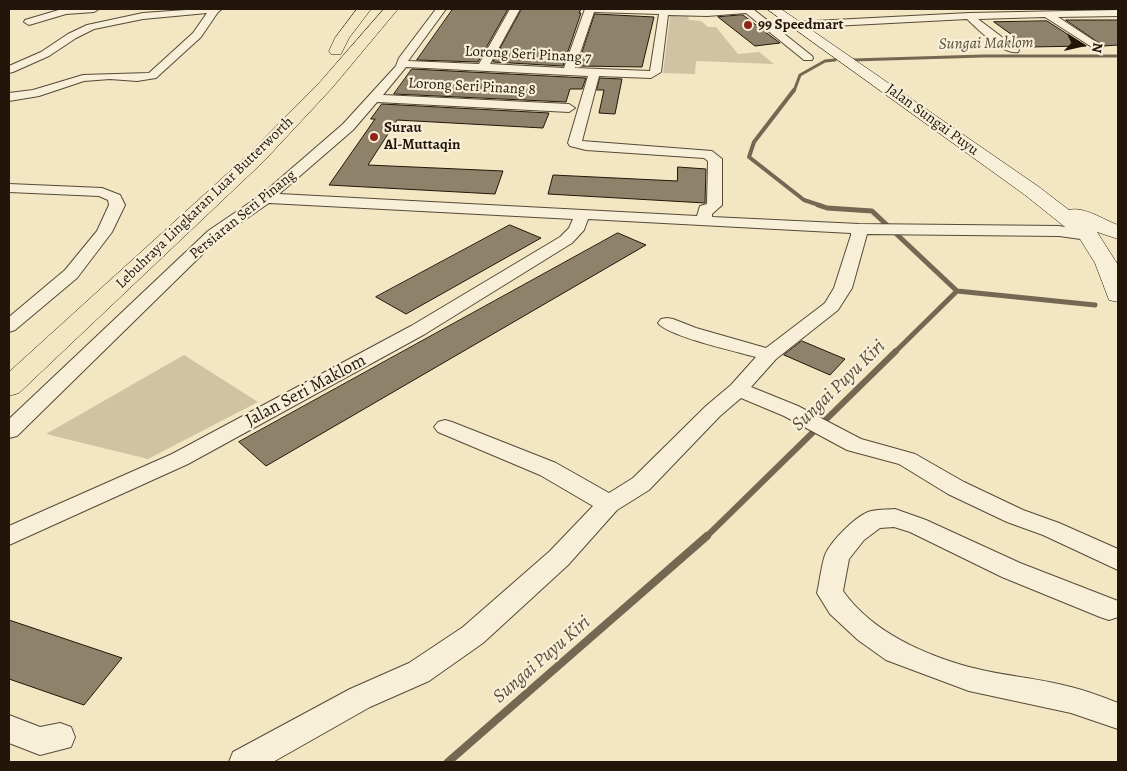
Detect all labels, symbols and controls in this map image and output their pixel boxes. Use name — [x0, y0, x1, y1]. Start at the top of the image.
place label: 99 Speedmart — [758, 16, 844, 34]
marker: 99 Speedmart — [742, 19, 754, 31]
north arrow — [1057, 20, 1107, 70]
water label: Sungai Maklom — [938, 34, 1034, 54]
text: N — [1087, 41, 1108, 54]
street label: Lorong Seri Pinang 7 — [464, 43, 592, 67]
street label: Lorong Seri Pinang 8 — [408, 75, 536, 99]
street label: Jalan Sungai Puyu — [882, 80, 982, 160]
street label: Lebuhraya Lingkaran Luar Butterworth — [112, 113, 298, 293]
place label: Surau Al-Muttaqin — [384, 119, 460, 154]
marker: Surau Al-Muttaqin — [368, 131, 380, 143]
street label: Persiaran Seri Pinang — [186, 167, 300, 263]
water label: Sungai Puyu Kiri — [787, 336, 891, 436]
street label: Jalan Seri Maklom — [242, 350, 370, 432]
water label: Sungai Puyu Kiri — [489, 612, 595, 708]

